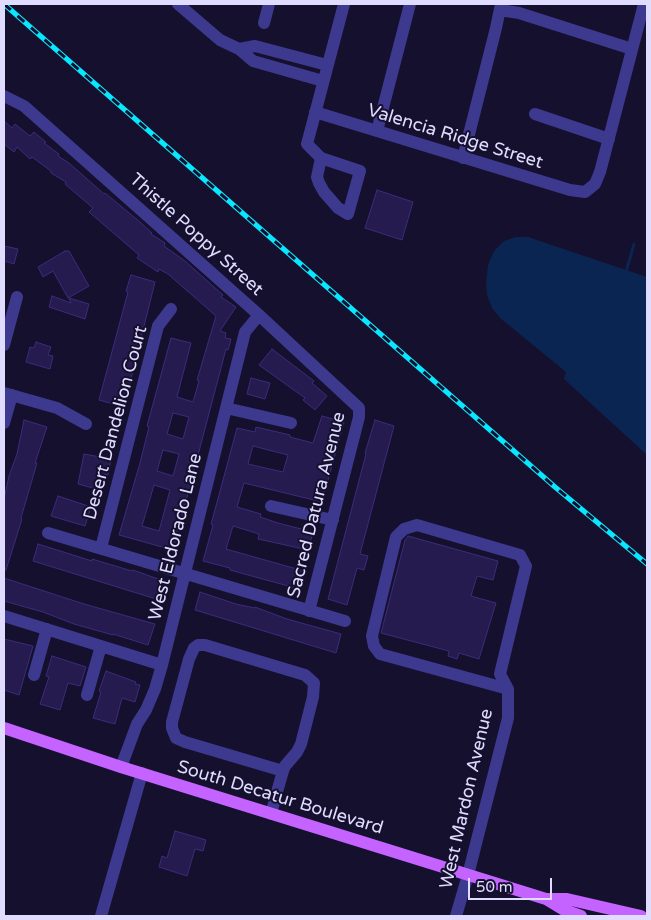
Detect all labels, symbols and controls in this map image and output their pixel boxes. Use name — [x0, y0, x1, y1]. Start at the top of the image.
street label: Valencia Ridge Street — [365, 100, 545, 174]
street label: Thistle Poppy Street — [125, 169, 267, 301]
street label: Desert Dandelion Court — [80, 324, 152, 522]
street label: Sacred Datura Avenue — [283, 410, 351, 600]
street label: West Eldorado Lane — [145, 451, 207, 623]
street label: West Mardon Avenue — [436, 707, 498, 891]
street label: South Decatur Boulevard — [174, 756, 386, 840]
scale bar — [471, 868, 555, 900]
text: 50 m — [476, 878, 513, 896]

